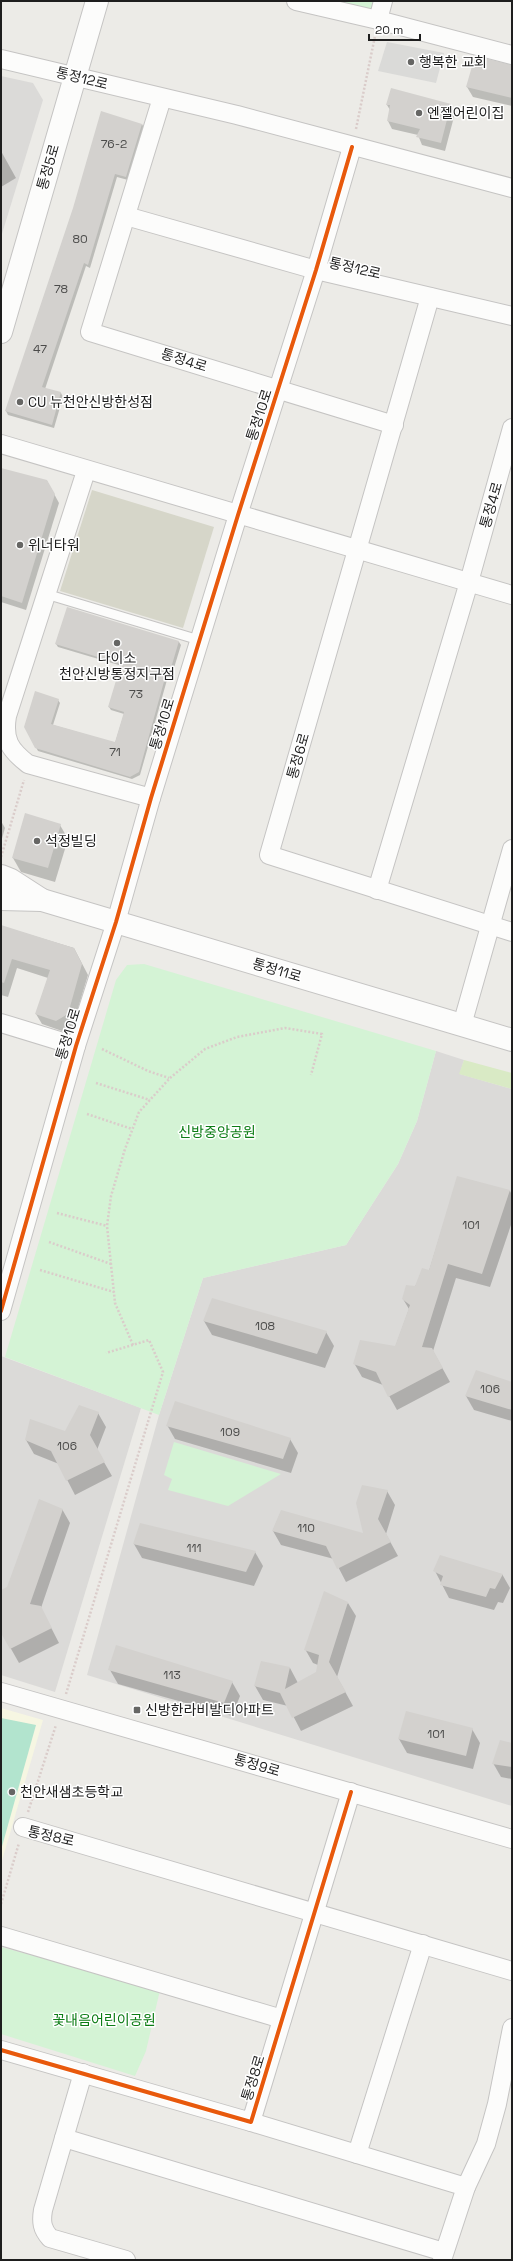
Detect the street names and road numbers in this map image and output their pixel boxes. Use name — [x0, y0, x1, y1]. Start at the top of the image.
street label: 통정12로 — [54, 63, 110, 93]
street label: 통정5로 — [33, 142, 63, 192]
street label: 통정12로 — [327, 253, 383, 283]
street label: 통정4로 — [159, 344, 209, 376]
street label: 통정10로 — [242, 387, 276, 443]
street label: 통정4로 — [476, 480, 506, 530]
street label: 통정10로 — [146, 696, 178, 752]
street label: 통정6로 — [283, 731, 313, 781]
street label: 통정11로 — [250, 954, 304, 986]
street label: 통정10로 — [52, 1006, 84, 1062]
street label: 통정9로 — [232, 1750, 282, 1780]
street label: 통정8로 — [26, 1822, 76, 1850]
street label: 통정8로 — [237, 2053, 269, 2103]

